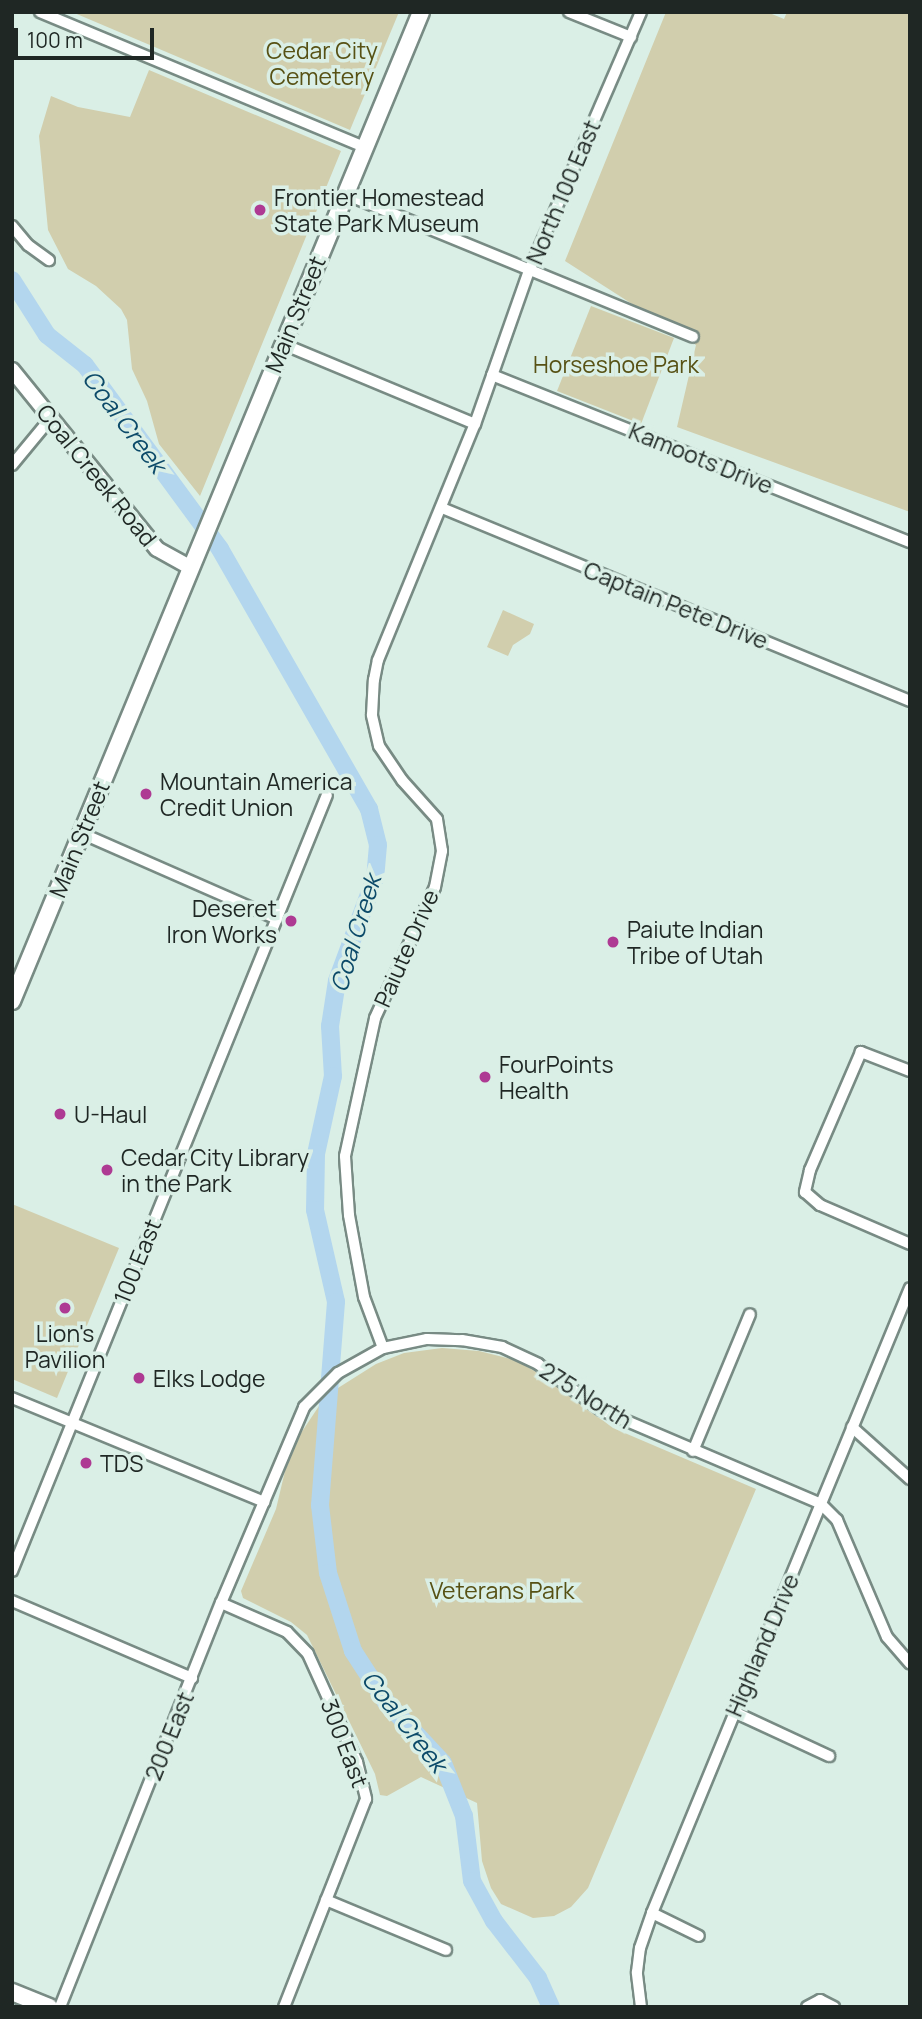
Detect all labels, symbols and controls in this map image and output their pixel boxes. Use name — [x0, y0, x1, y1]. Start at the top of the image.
scale bar — [18, 14, 158, 58]
text: 100 m — [27, 26, 83, 54]
park label: Cedar City Cemetery — [266, 36, 378, 90]
street label: North 100 East — [520, 116, 606, 268]
place label: Frontier Homestead State Park Museum — [274, 183, 484, 237]
marker: Frontier Homestead State Park Museum — [252, 202, 268, 218]
street label: Main Street — [259, 252, 331, 376]
park label: Horseshoe Park — [533, 350, 699, 378]
water label: Coal Creek — [77, 364, 173, 478]
street label: Coal Creek Road — [31, 398, 163, 552]
street label: Kamoots Drive — [625, 417, 777, 499]
street label: Captain Pete Drive — [580, 555, 772, 655]
place label: Mountain America Credit Union — [160, 767, 352, 821]
street label: Main Street — [43, 777, 115, 901]
marker: Mountain America Credit Union — [138, 786, 154, 802]
water label: Coal Creek — [324, 871, 386, 995]
street label: Paiute Drive — [368, 885, 444, 1011]
place label: Deseret Iron Works — [166, 894, 277, 948]
marker: Deseret Iron Works — [283, 913, 299, 929]
place label: Paiute Indian Tribe of Utah — [627, 915, 763, 969]
marker: Paiute Indian Tribe of Utah — [605, 934, 621, 950]
place label: FourPoints Health — [499, 1050, 614, 1104]
marker: FourPoints Health — [477, 1069, 493, 1085]
place label: U-Haul — [74, 1100, 147, 1128]
marker: U-Haul — [52, 1106, 68, 1122]
place label: Cedar City Library in the Park — [121, 1143, 309, 1197]
marker: Cedar City Library in the Park — [99, 1162, 115, 1178]
street label: 100 East — [108, 1215, 166, 1307]
marker: Lion's Pavilion — [57, 1300, 73, 1316]
place label: Lion's Pavilion — [25, 1319, 105, 1373]
street label: 275 North — [535, 1356, 637, 1434]
place label: Elks Lodge — [153, 1364, 265, 1392]
marker: Elks Lodge — [131, 1370, 147, 1386]
place label: TDS — [100, 1449, 143, 1477]
marker: TDS — [78, 1455, 94, 1471]
street label: Highland Drive — [720, 1570, 804, 1720]
park label: Veterans Park — [430, 1576, 574, 1604]
water label: Coal Creek — [357, 1665, 453, 1777]
street label: 200 East — [139, 1688, 199, 1784]
street label: 300 East — [316, 1695, 374, 1791]

